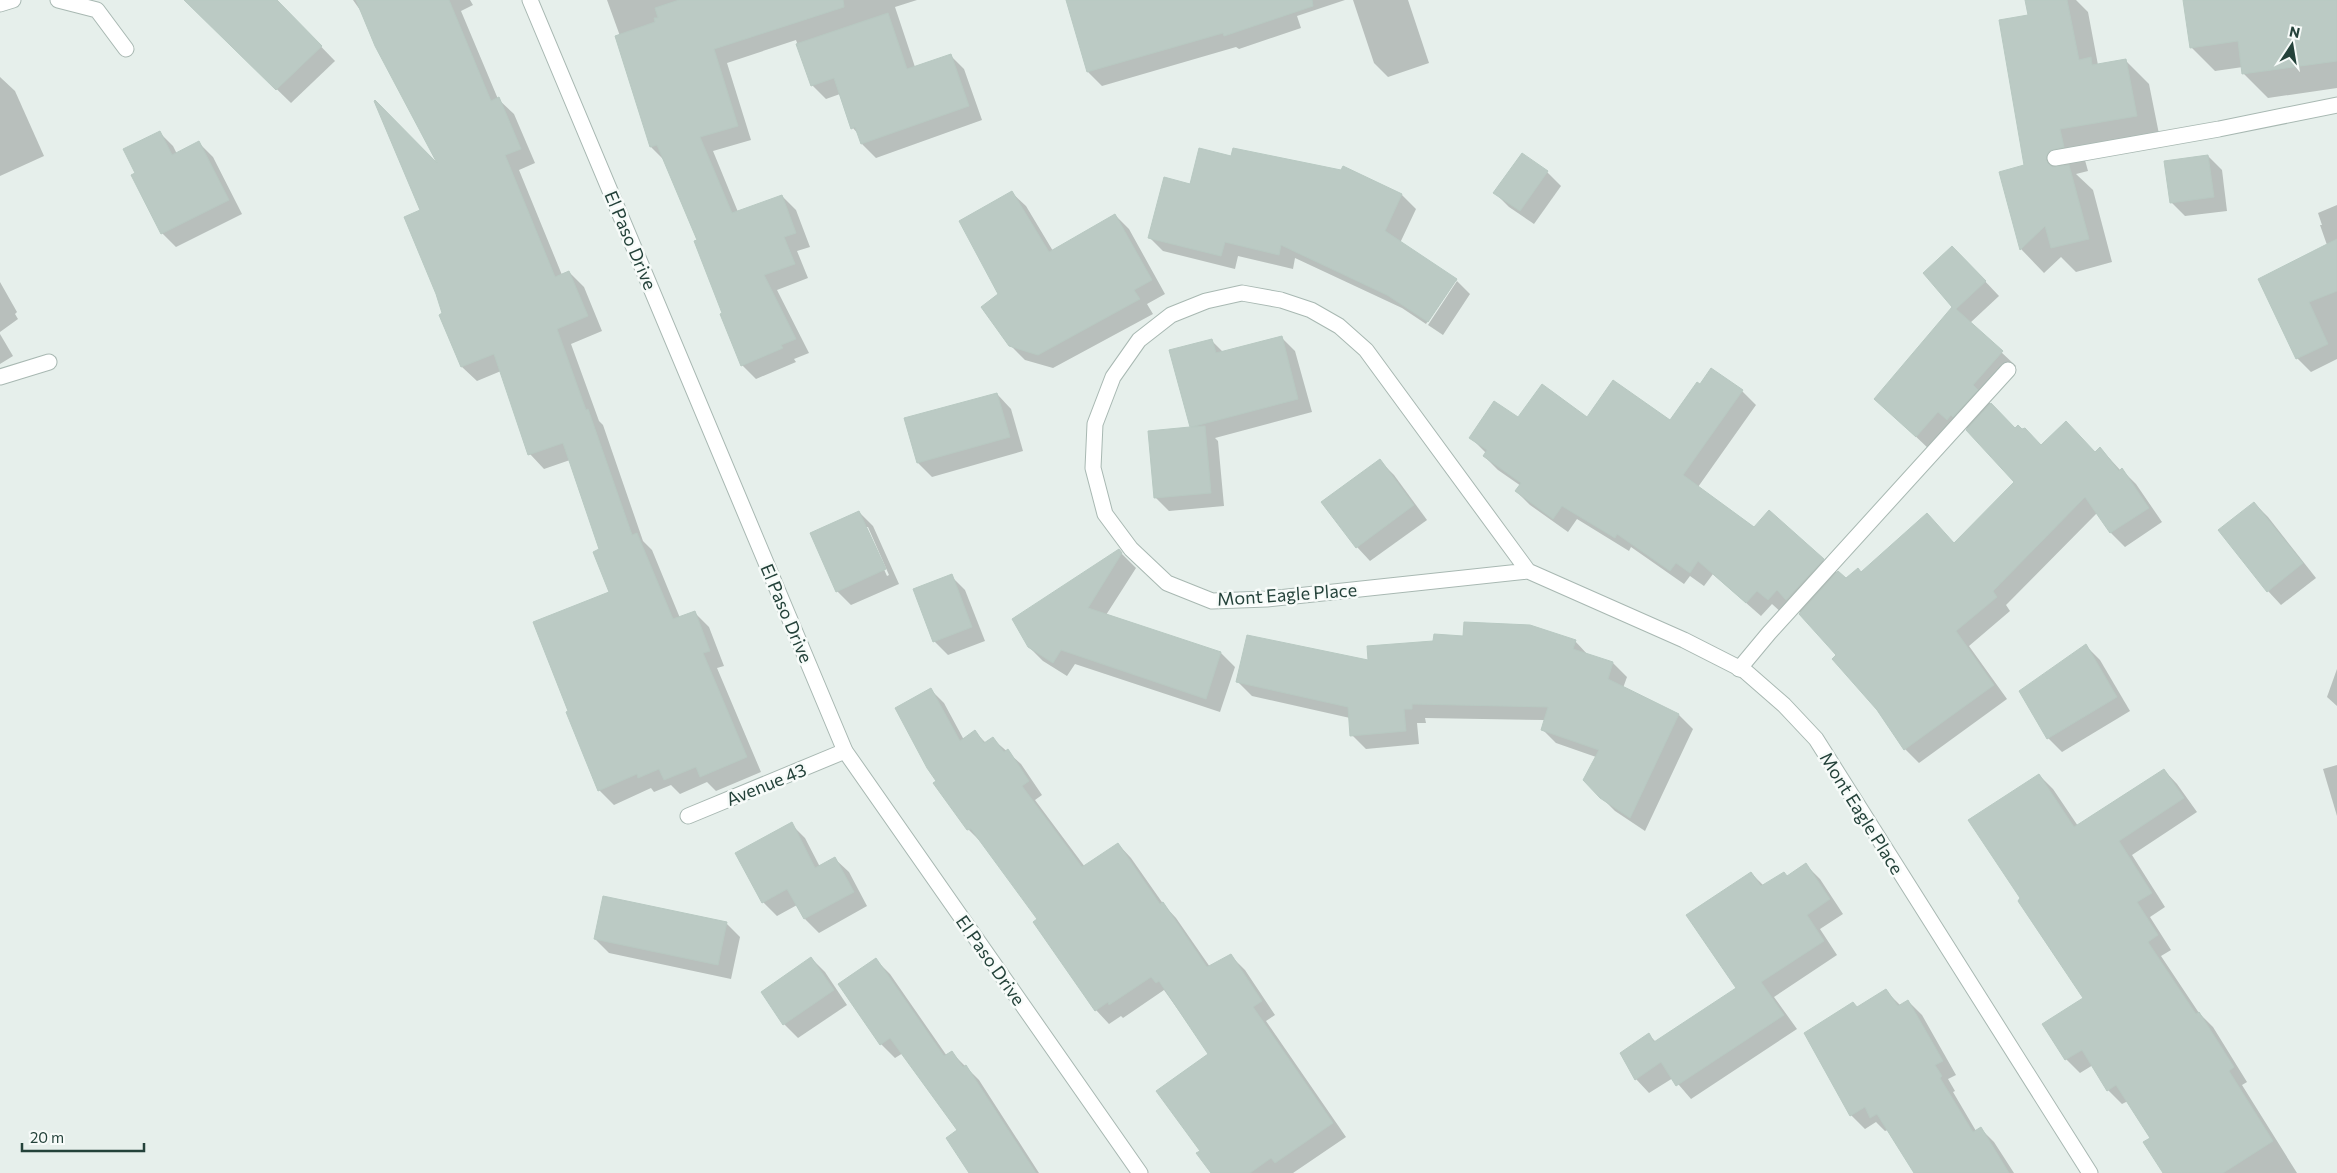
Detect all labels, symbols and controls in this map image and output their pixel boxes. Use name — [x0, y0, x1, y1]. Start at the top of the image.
north arrow — [2267, 20, 2317, 70]
text: N — [2288, 22, 2302, 41]
street label: El Paso Drive — [600, 187, 662, 293]
street label: El Paso Drive — [756, 560, 818, 666]
street label: Mont Eagle Place — [1216, 578, 1358, 610]
street label: Mont Eagle Place — [1816, 748, 1908, 878]
street label: Avenue 43 — [723, 758, 809, 810]
street label: El Paso Drive — [952, 911, 1030, 1009]
scale bar — [22, 1120, 145, 1152]
text: 20 m — [30, 1128, 64, 1146]

